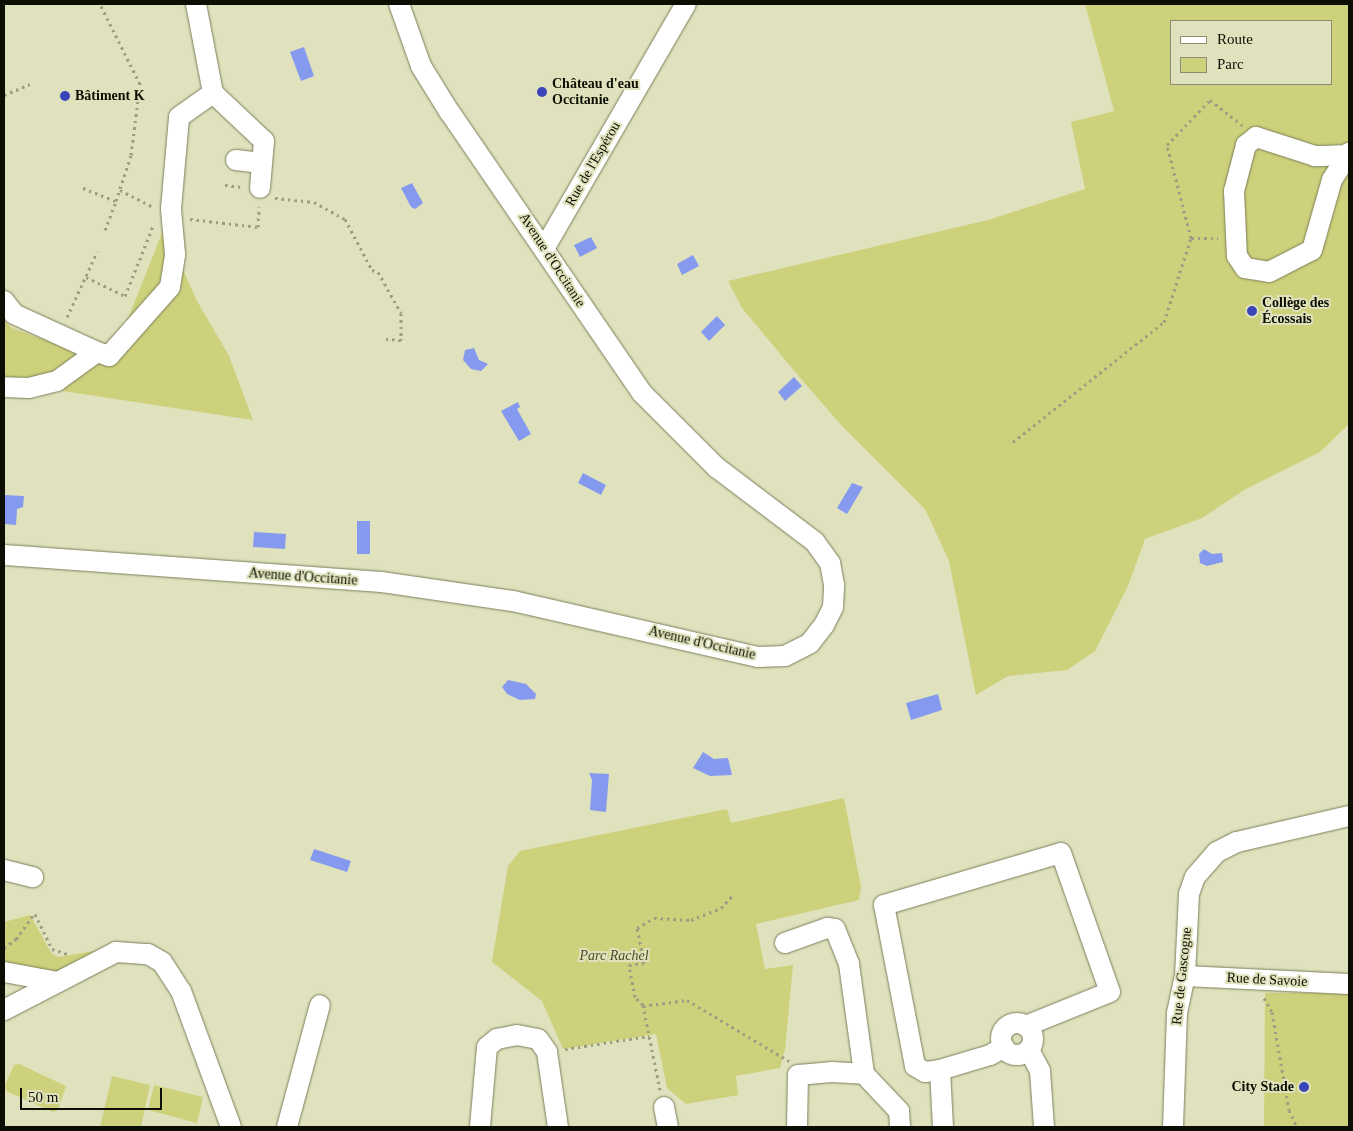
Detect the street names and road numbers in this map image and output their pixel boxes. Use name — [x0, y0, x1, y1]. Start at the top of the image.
street label: Rue de l'Espérou — [562, 119, 624, 209]
street label: Avenue d'Occitanie — [515, 210, 589, 310]
street label: Avenue d'Occitanie — [248, 565, 358, 589]
street label: Avenue d'Occitanie — [647, 623, 757, 663]
street label: Rue de Gascogne — [1169, 926, 1195, 1026]
street label: Rue de Savoie — [1226, 969, 1308, 991]

